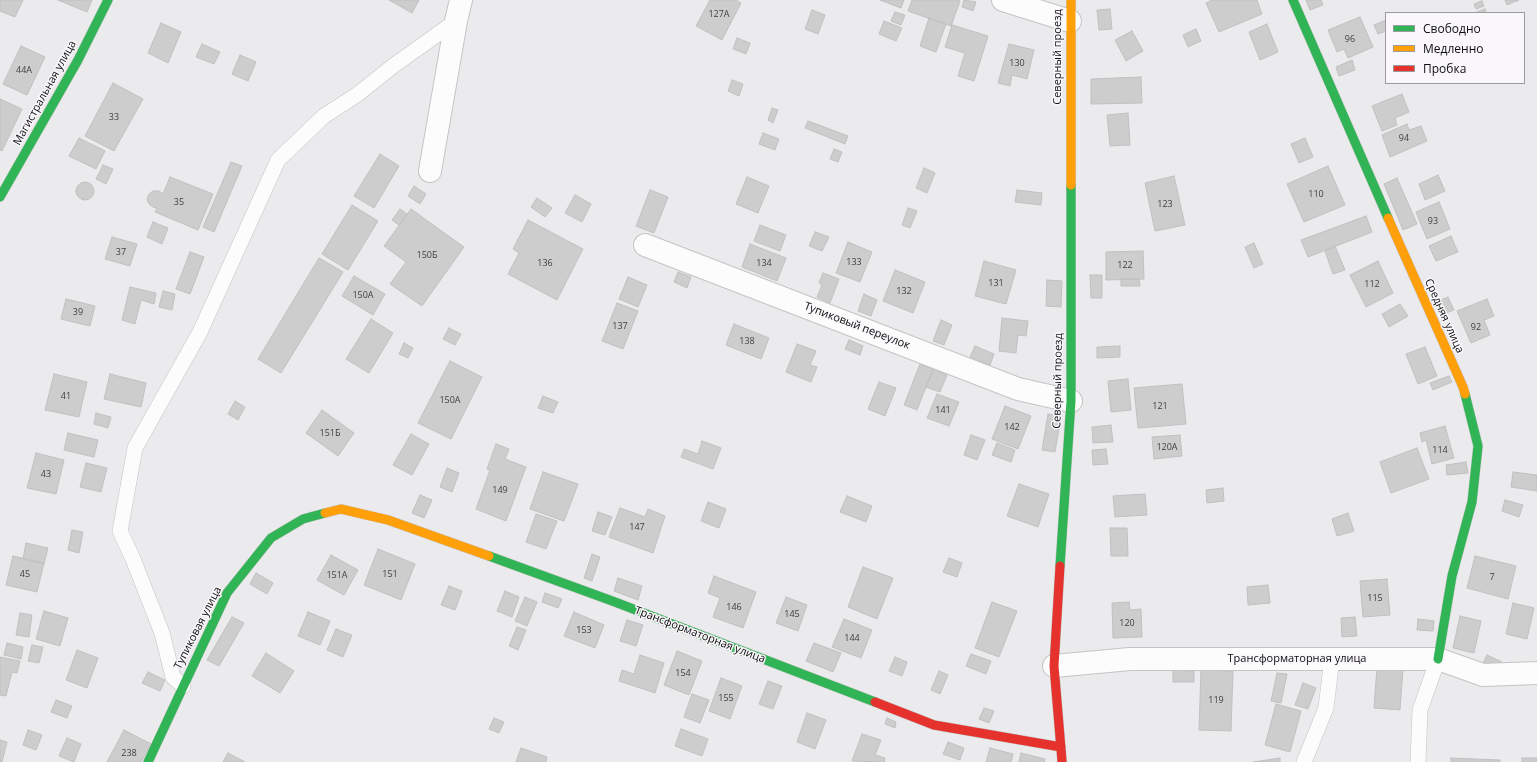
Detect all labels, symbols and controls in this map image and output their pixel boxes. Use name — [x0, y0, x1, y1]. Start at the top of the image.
house number: 127А — [708, 9, 730, 19]
street label: Северный проезд — [1051, 9, 1065, 105]
legend — [1385, 12, 1525, 84]
text: Свободно — [1423, 20, 1481, 37]
house number: 96 — [1345, 34, 1355, 44]
street label: Магистральная улица — [11, 38, 79, 148]
text: Медленно — [1423, 40, 1483, 57]
house number: 130 — [1009, 58, 1025, 68]
text: Пробка — [1423, 60, 1466, 77]
house number: 44А — [16, 65, 32, 75]
house number: 33 — [109, 112, 119, 122]
house number: 94 — [1399, 133, 1409, 143]
house number: 110 — [1308, 189, 1324, 199]
house number: 35 — [174, 197, 184, 207]
house number: 123 — [1157, 199, 1173, 209]
house number: 93 — [1428, 216, 1438, 226]
house number: 37 — [116, 247, 126, 257]
house number: 150Б — [417, 250, 437, 260]
house number: 133 — [846, 257, 862, 267]
house number: 136 — [537, 258, 553, 268]
house number: 134 — [756, 258, 772, 268]
house number: 122 — [1117, 260, 1133, 270]
street label: Средняя улица — [1422, 277, 1466, 355]
house number: 131 — [988, 278, 1004, 288]
house number: 112 — [1364, 279, 1380, 289]
house number: 132 — [896, 286, 912, 296]
house number: 150А — [352, 290, 374, 300]
street label: Тупиковый переулок — [802, 300, 912, 352]
house number: 39 — [73, 307, 83, 317]
house number: 137 — [612, 321, 628, 331]
house number: 92 — [1471, 322, 1481, 332]
street label: Северный проезд — [1051, 333, 1065, 429]
house number: 138 — [739, 336, 755, 346]
house number: 41 — [61, 391, 71, 401]
house number: 150А — [439, 395, 461, 405]
house number: 121 — [1152, 401, 1168, 411]
house number: 141 — [935, 405, 951, 415]
house number: 142 — [1004, 422, 1020, 432]
house number: 151Б — [320, 428, 340, 438]
house number: 120А — [1156, 442, 1178, 452]
house number: 114 — [1432, 445, 1448, 455]
house number: 43 — [41, 469, 51, 479]
house number: 149 — [492, 485, 508, 495]
house number: 147 — [629, 522, 645, 532]
house number: 45 — [20, 569, 30, 579]
house number: 151 — [382, 569, 398, 579]
house number: 151А — [326, 570, 348, 580]
house number: 7 — [1489, 572, 1495, 582]
street label: Тупиковая улица — [171, 585, 225, 671]
house number: 115 — [1367, 593, 1383, 603]
house number: 146 — [726, 602, 742, 612]
street label: Трансформаторная улица — [633, 604, 767, 666]
house number: 145 — [784, 609, 800, 619]
house number: 120 — [1119, 618, 1135, 628]
house number: 153 — [576, 625, 592, 635]
house number: 144 — [844, 633, 860, 643]
street label: Трансформаторная улица — [1228, 652, 1366, 666]
house number: 154 — [675, 668, 691, 678]
house number: 155 — [718, 693, 734, 703]
house number: 119 — [1208, 695, 1224, 705]
house number: 238 — [121, 748, 137, 758]

